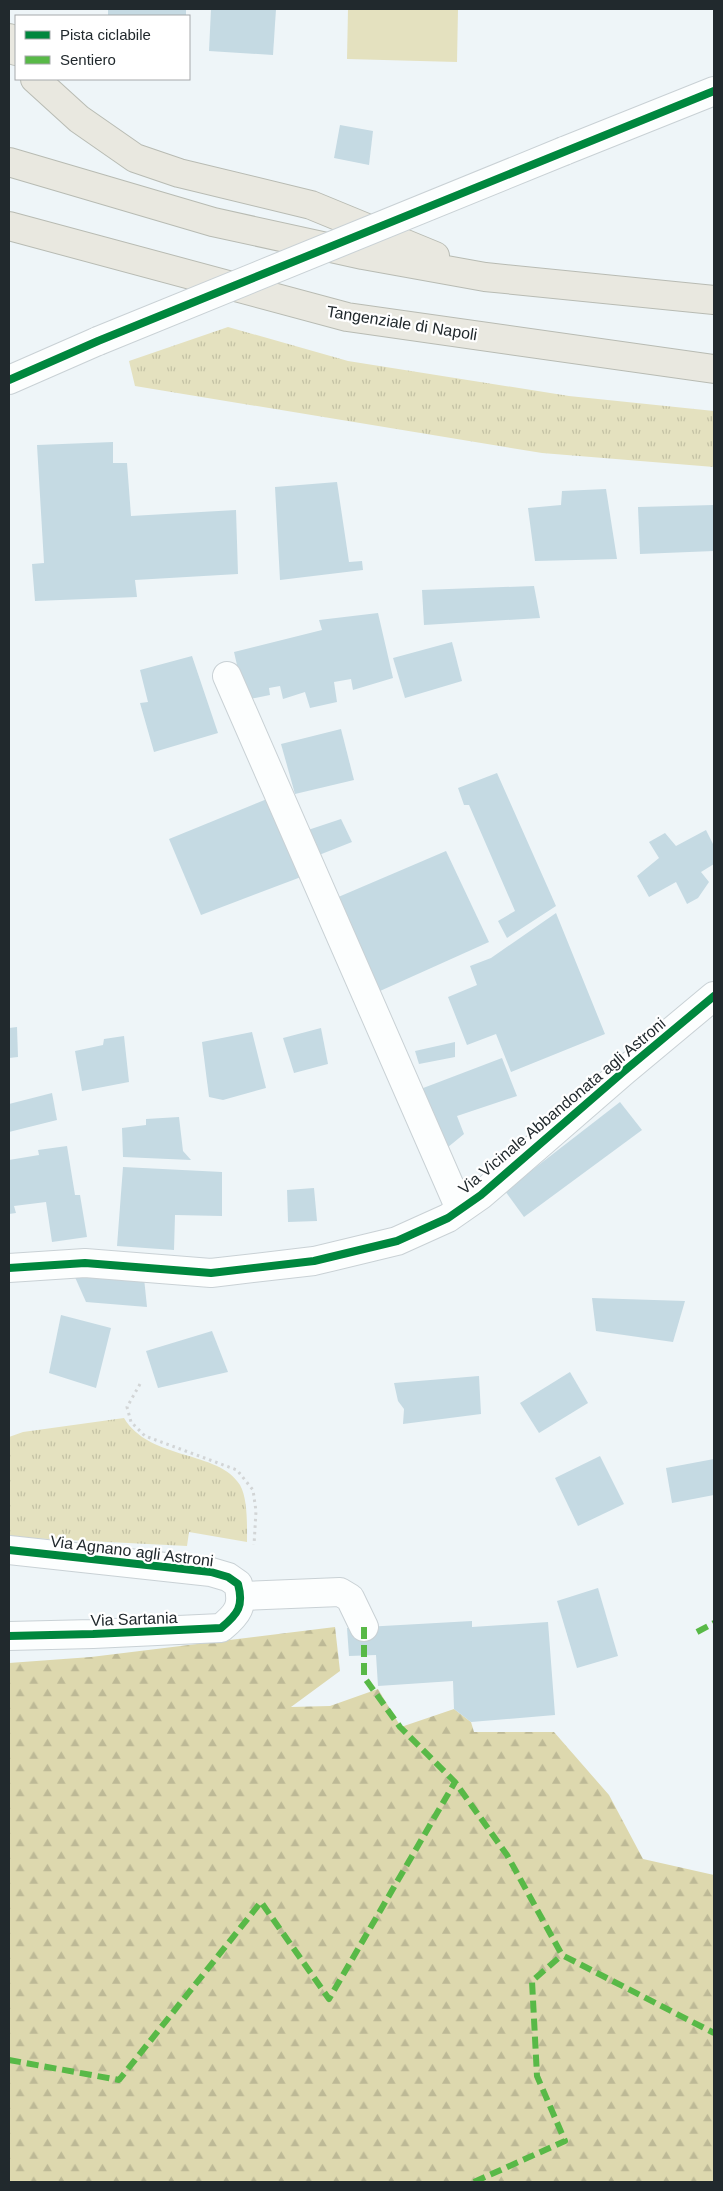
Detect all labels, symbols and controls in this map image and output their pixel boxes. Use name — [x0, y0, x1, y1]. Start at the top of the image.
legend — [15, 15, 190, 80]
text: Pista ciclabile — [60, 26, 151, 43]
text: Sentiero — [60, 51, 116, 68]
street label: Tangenziale di Napoli — [326, 303, 478, 343]
street label: Via Vicinale Abbandonata agli Astroni — [455, 1014, 669, 1198]
street label: Via Agnano agli Astroni — [49, 1533, 215, 1569]
street label: Via Sartania — [90, 1609, 178, 1629]

